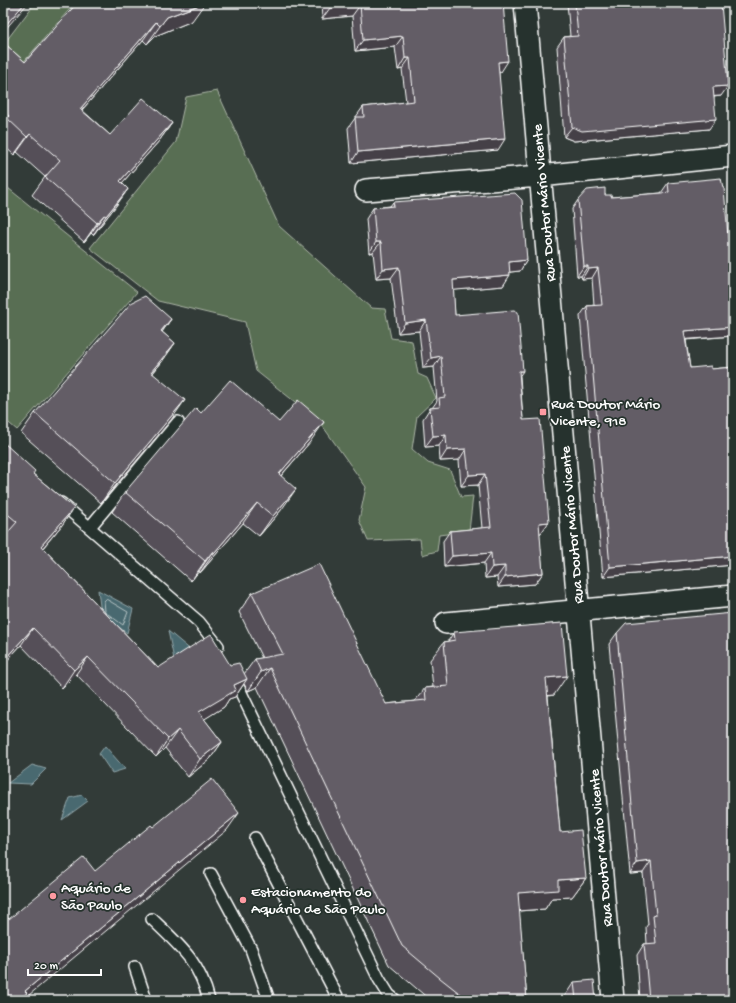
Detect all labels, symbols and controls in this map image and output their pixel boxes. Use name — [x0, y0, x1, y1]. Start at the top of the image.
street label: Rua Doutor Mário Vicente — [529, 123, 561, 282]
place label: Rua Doutor Mário Vicente, 918 — [550, 396, 660, 431]
marker: Rua Doutor Mário Vicente, 918 — [538, 407, 548, 417]
street label: Rua Doutor Mário Vicente — [557, 445, 589, 604]
street label: Rua Doutor Mário Vicente — [586, 768, 618, 927]
place label: Aquário de São Paulo — [61, 880, 131, 915]
place label: Estacionamento do Aquário de São Paulo — [251, 884, 386, 919]
marker: Aquário de São Paulo — [48, 891, 58, 901]
marker: Estacionamento do Aquário de São Paulo — [238, 895, 248, 905]
scale bar — [28, 951, 101, 977]
text: 20 m — [34, 960, 59, 974]

